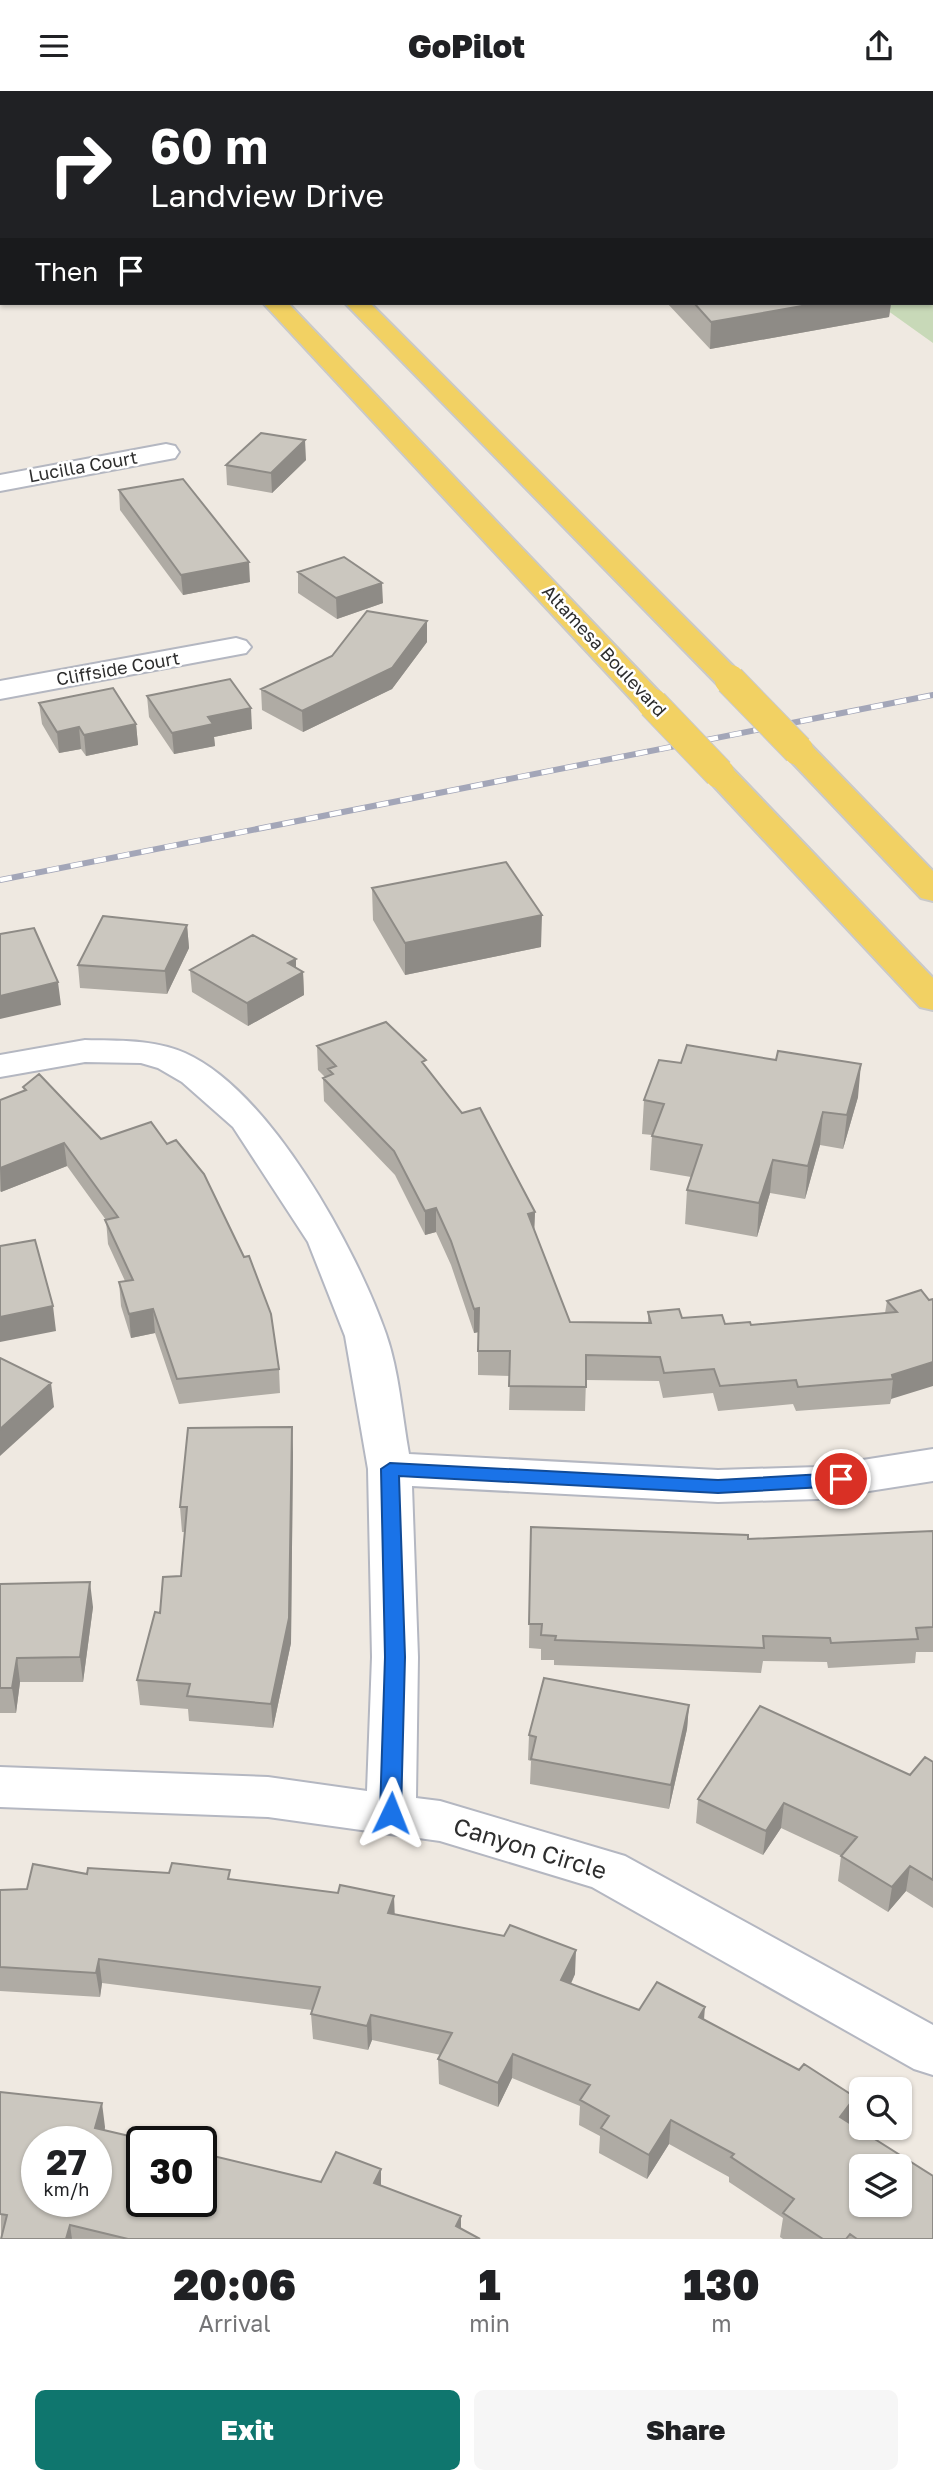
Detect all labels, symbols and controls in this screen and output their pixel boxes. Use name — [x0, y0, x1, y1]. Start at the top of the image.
icon: menu — [35, 27, 73, 65]
text: GoPilot — [408, 27, 525, 65]
icon: share — [860, 27, 898, 65]
text: 60 m — [150, 116, 268, 175]
icon: right — [35, 119, 126, 210]
text: Landview Drive — [150, 176, 384, 214]
icon: arrive — [112, 252, 150, 290]
text: Then — [35, 256, 98, 287]
street label: Lucilla Court — [27, 446, 139, 486]
street label: Altamesa Boulevard — [538, 580, 671, 721]
street label: Cliffside Court — [54, 646, 181, 690]
pin — [811, 1449, 871, 1509]
icon: arrive — [822, 1460, 860, 1498]
position arrow — [354, 1776, 428, 1850]
street label: Canyon Circle — [450, 1811, 611, 1885]
map controls — [849, 2077, 912, 2217]
button: search — [849, 2077, 912, 2140]
speed limit sign: 30 — [126, 2126, 217, 2217]
text: 27 — [46, 2141, 87, 2183]
button: layers — [849, 2154, 912, 2217]
text: km/h — [44, 2178, 89, 2200]
text: 20:06 — [173, 2259, 296, 2309]
text: 1 — [479, 2259, 501, 2309]
text: 130 — [683, 2259, 760, 2309]
text: Arrival — [199, 2309, 271, 2337]
text: min — [469, 2309, 510, 2337]
text: m — [711, 2309, 732, 2337]
button: Exit — [35, 2390, 460, 2470]
button: Share — [474, 2390, 898, 2470]

